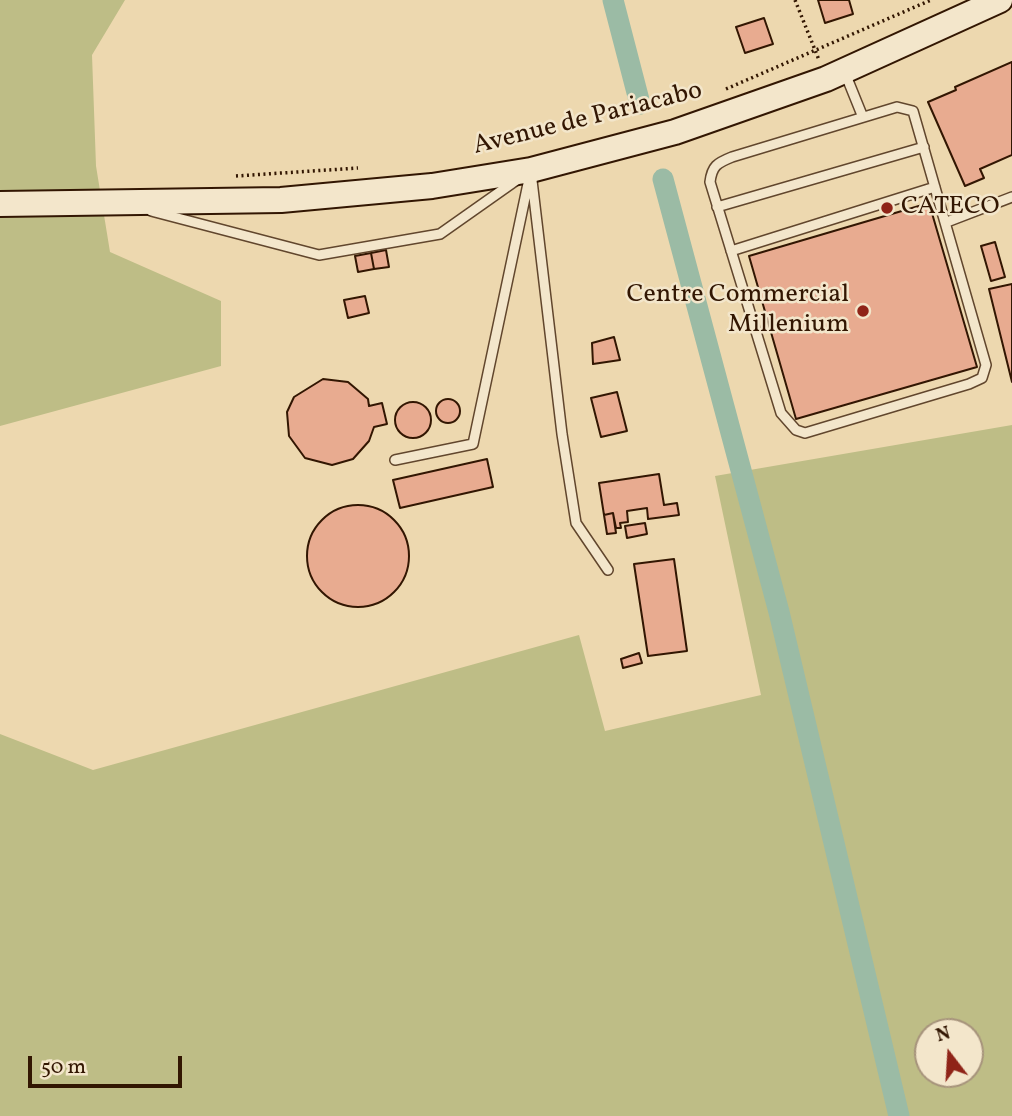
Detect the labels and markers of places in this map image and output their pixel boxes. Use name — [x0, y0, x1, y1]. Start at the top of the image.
place label: CATECO — [901, 192, 1000, 224]
marker: CATECO — [879, 200, 895, 216]
place label: Centre Commercial Millenium — [626, 280, 849, 342]
marker: Centre Commercial Millenium — [855, 303, 871, 319]

